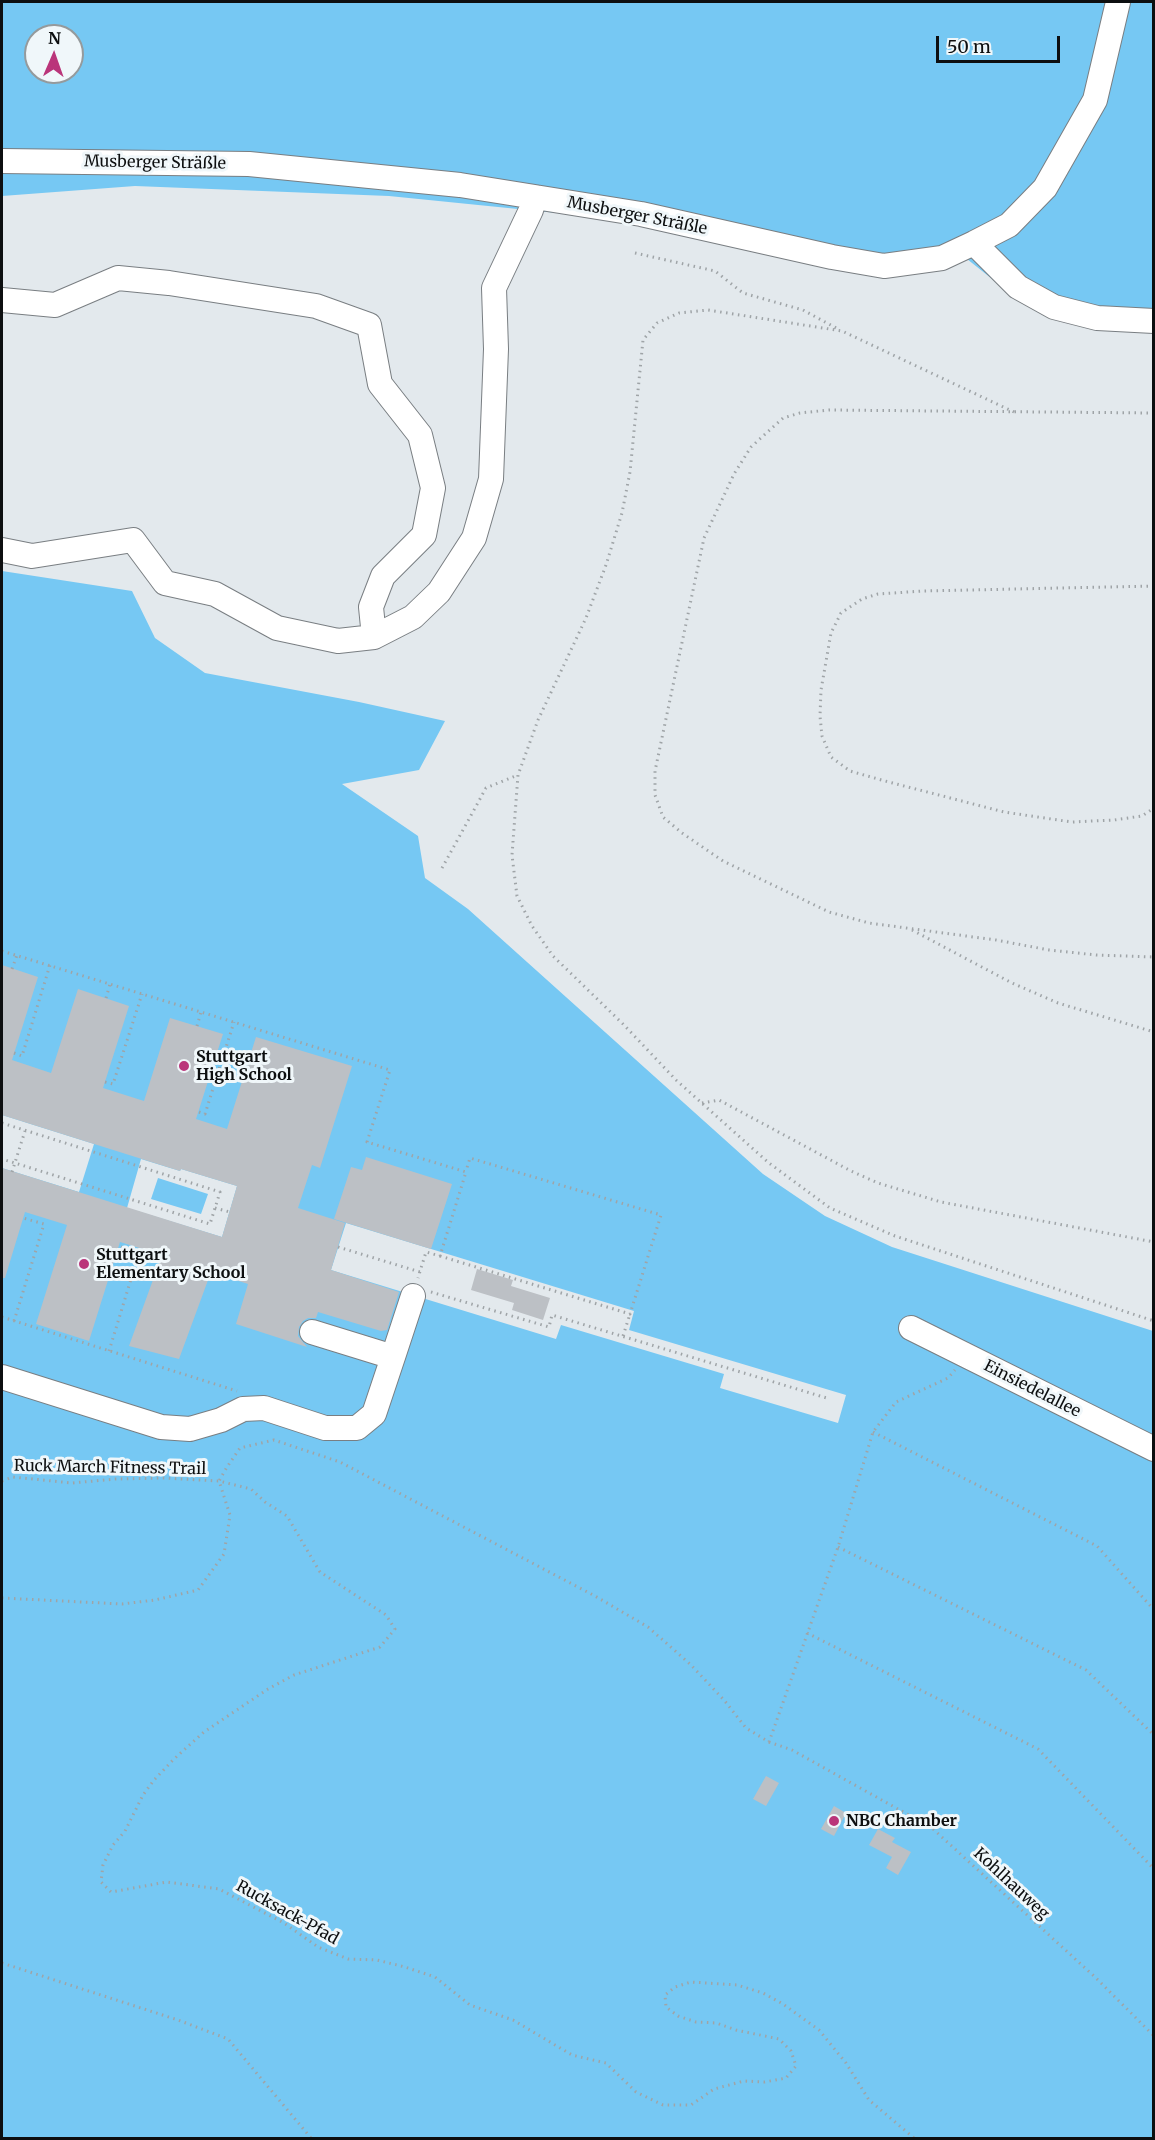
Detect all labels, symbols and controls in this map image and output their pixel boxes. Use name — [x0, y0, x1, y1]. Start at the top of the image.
north arrow — [24, 24, 84, 84]
scale bar — [939, 24, 1064, 62]
text: N — [48, 28, 61, 48]
text: 50 m — [947, 35, 991, 58]
street label: Musberger Sträßle — [84, 152, 226, 174]
street label: Musberger Sträßle — [565, 193, 709, 239]
place label: Stuttgart High School — [196, 1047, 292, 1085]
marker: Stuttgart High School — [177, 1059, 191, 1073]
place label: Stuttgart Elementary School — [96, 1245, 245, 1283]
marker: Stuttgart Elementary School — [77, 1257, 91, 1271]
street label: Einsiedelallee — [980, 1356, 1084, 1422]
street label: Ruck March Fitness Trail — [14, 1457, 206, 1479]
place label: NBC Chamber — [846, 1811, 957, 1831]
marker: NBC Chamber — [827, 1814, 841, 1828]
street label: Kohlhauweg — [969, 1844, 1053, 1924]
street label: Rucksack-Pfad — [232, 1877, 342, 1949]

